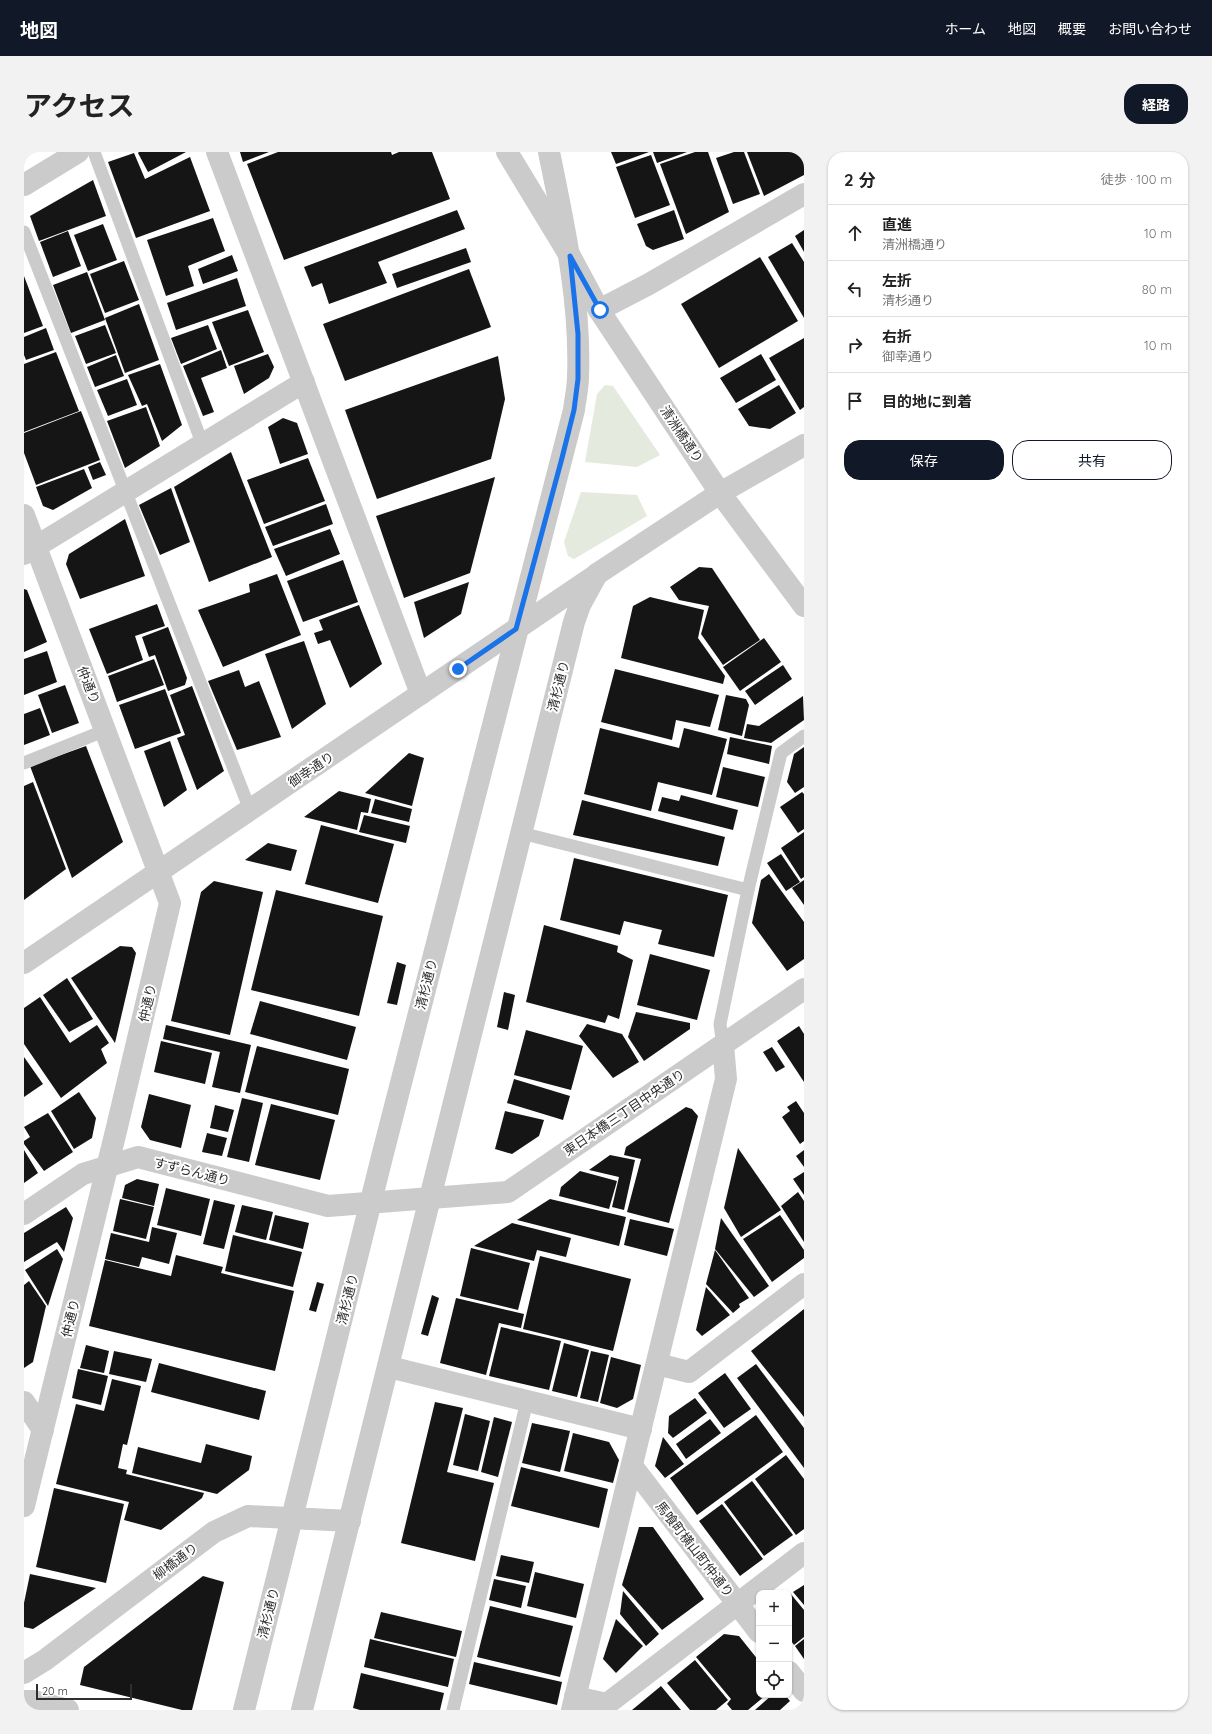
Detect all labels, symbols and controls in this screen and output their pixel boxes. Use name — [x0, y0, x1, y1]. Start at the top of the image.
text: 地図 — [20, 18, 58, 42]
text: ホーム — [944, 20, 986, 38]
text: 地図 — [1008, 20, 1036, 38]
text: 概要 — [1058, 20, 1086, 38]
text: お問い合わせ — [1108, 20, 1192, 38]
button: 経路 — [1124, 84, 1188, 124]
text: アクセス — [24, 88, 135, 123]
text: 2 分 — [844, 169, 875, 190]
text: 徒歩 · 100 m — [1101, 171, 1172, 187]
text: 直進 — [882, 215, 912, 234]
icon: ahead — [844, 222, 866, 244]
text: 10 m — [1144, 225, 1172, 241]
text: 清洲橋通り — [882, 236, 947, 252]
text: 左折 — [882, 271, 912, 290]
icon: left — [844, 278, 866, 300]
text: 80 m — [1142, 281, 1172, 297]
text: 清杉通り — [882, 292, 934, 308]
route start — [591, 301, 609, 319]
text: 右折 — [882, 327, 912, 346]
icon: right — [844, 334, 866, 356]
text: 10 m — [1144, 337, 1172, 353]
text: 御幸通り — [882, 348, 934, 364]
icon: arrive — [844, 390, 866, 412]
text: 目的地に到着 — [882, 392, 972, 411]
street label: 清洲橋通り — [657, 403, 707, 465]
button: 保存 — [844, 440, 1004, 480]
button: 共有 — [1012, 440, 1172, 480]
street label: 清杉通り — [544, 659, 572, 713]
route end — [449, 660, 467, 678]
street label: 仲通り — [75, 664, 103, 706]
street label: 御幸通り — [285, 748, 337, 790]
street label: 清杉通り — [412, 957, 440, 1011]
street label: 仲通り — [135, 982, 159, 1024]
street label: 東日本橋三丁目中央通り — [560, 1065, 688, 1159]
street label: すずらん通り — [152, 1154, 232, 1188]
street label: 清杉通り — [333, 1272, 361, 1326]
street label: 仲通り — [58, 1297, 82, 1339]
street label: 馬喰町横山町仲通り — [653, 1498, 737, 1600]
street label: 柳橋通り — [149, 1539, 201, 1583]
street label: 清杉通り — [254, 1586, 282, 1640]
map controls — [756, 1590, 792, 1698]
button: + — [756, 1590, 792, 1626]
button: − — [756, 1626, 792, 1662]
button: locate — [756, 1662, 792, 1698]
scale bar — [36, 1682, 132, 1701]
text: 20 m — [42, 1684, 68, 1698]

